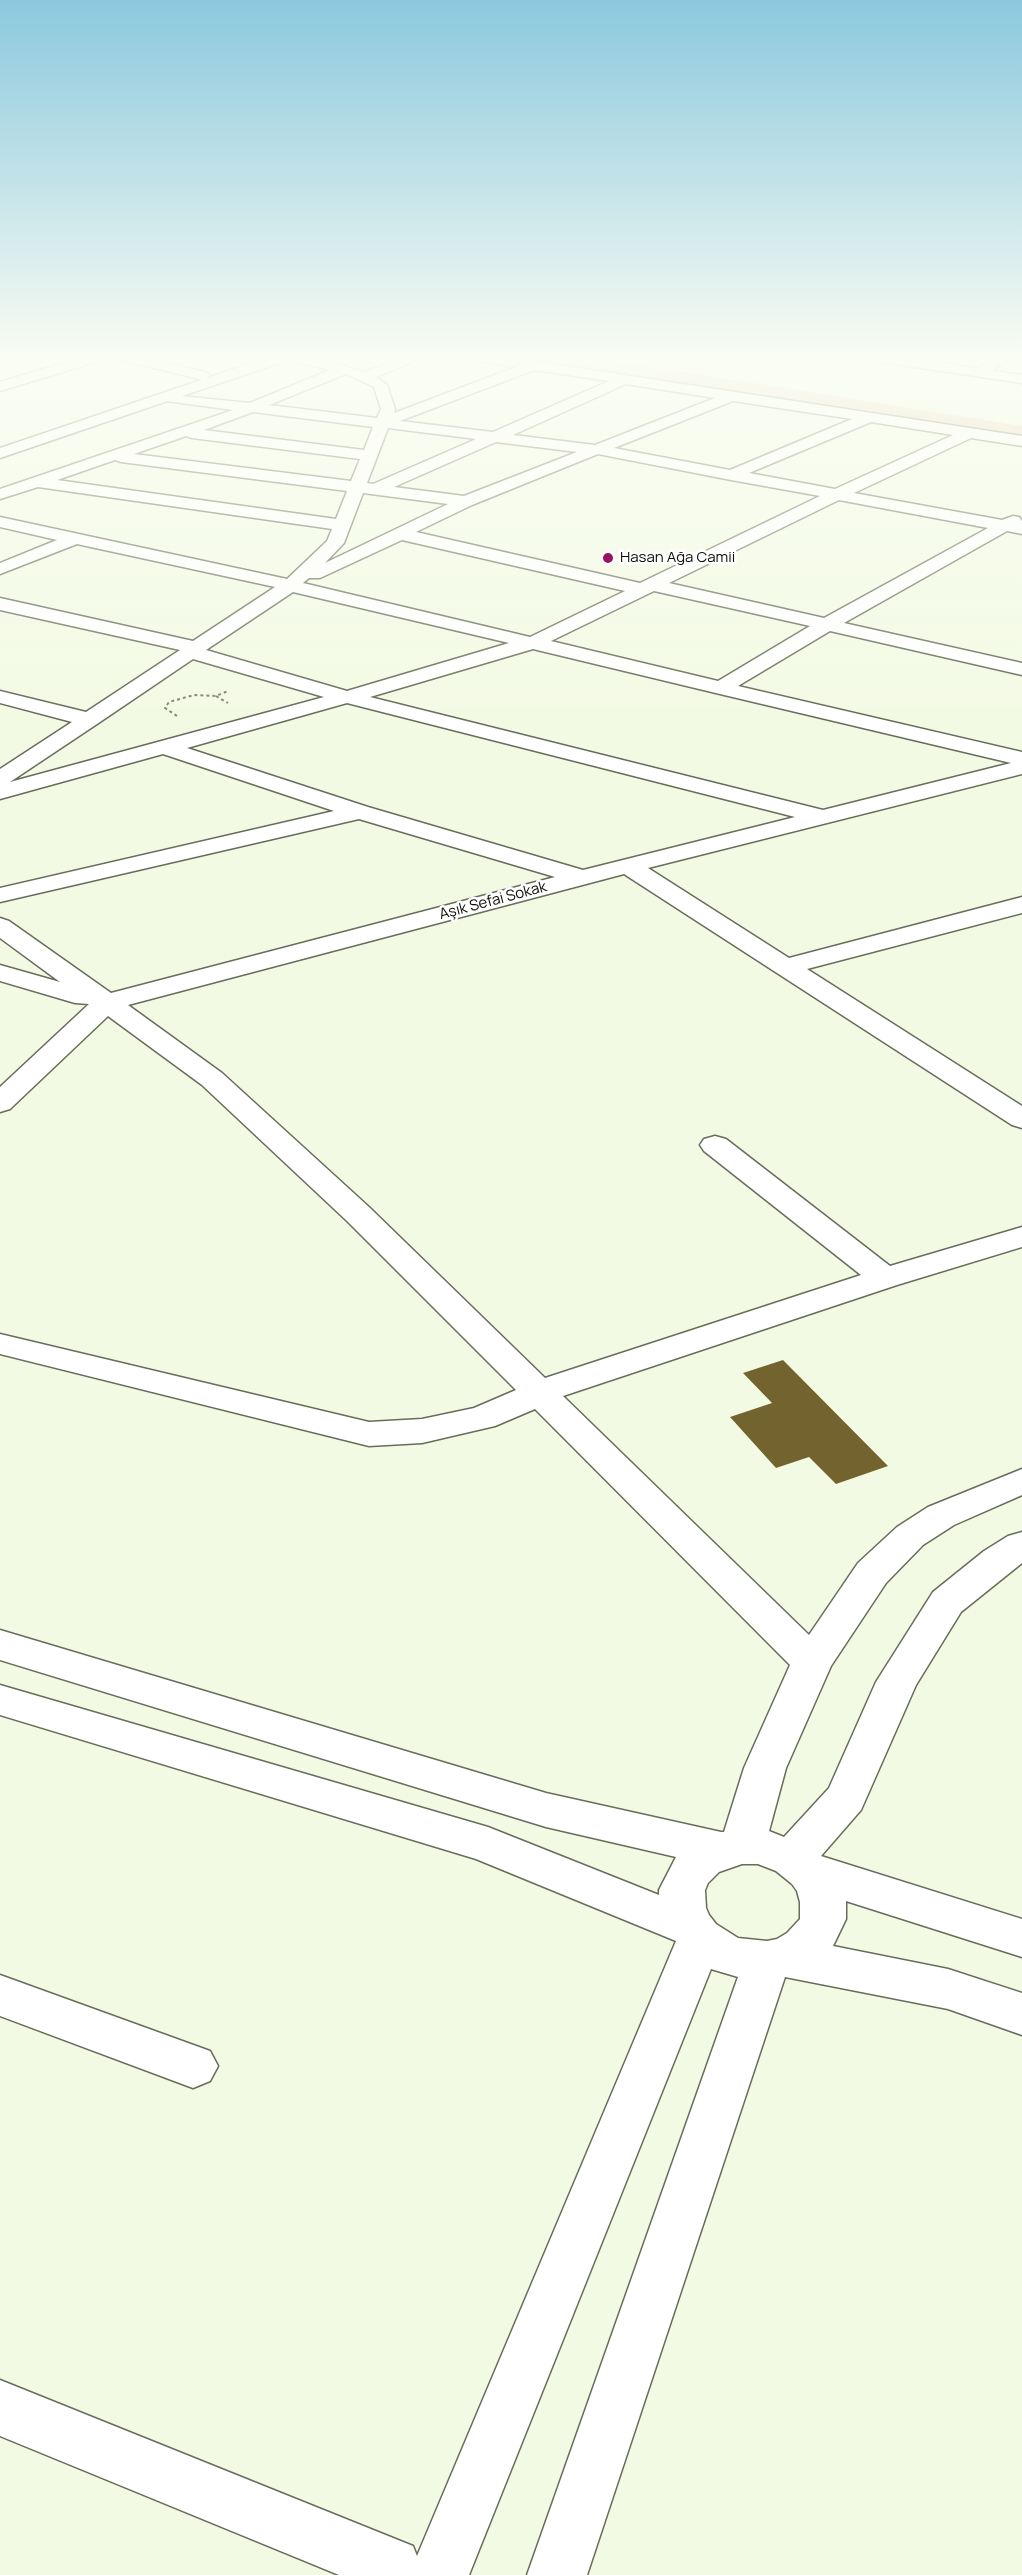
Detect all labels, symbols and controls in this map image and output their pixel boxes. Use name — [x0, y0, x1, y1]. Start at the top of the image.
place label: Hasan Ağa Camii — [620, 549, 735, 567]
marker: Hasan Ağa Camii — [601, 551, 615, 565]
street label: Aşık Sefai Sokak — [437, 878, 549, 924]

